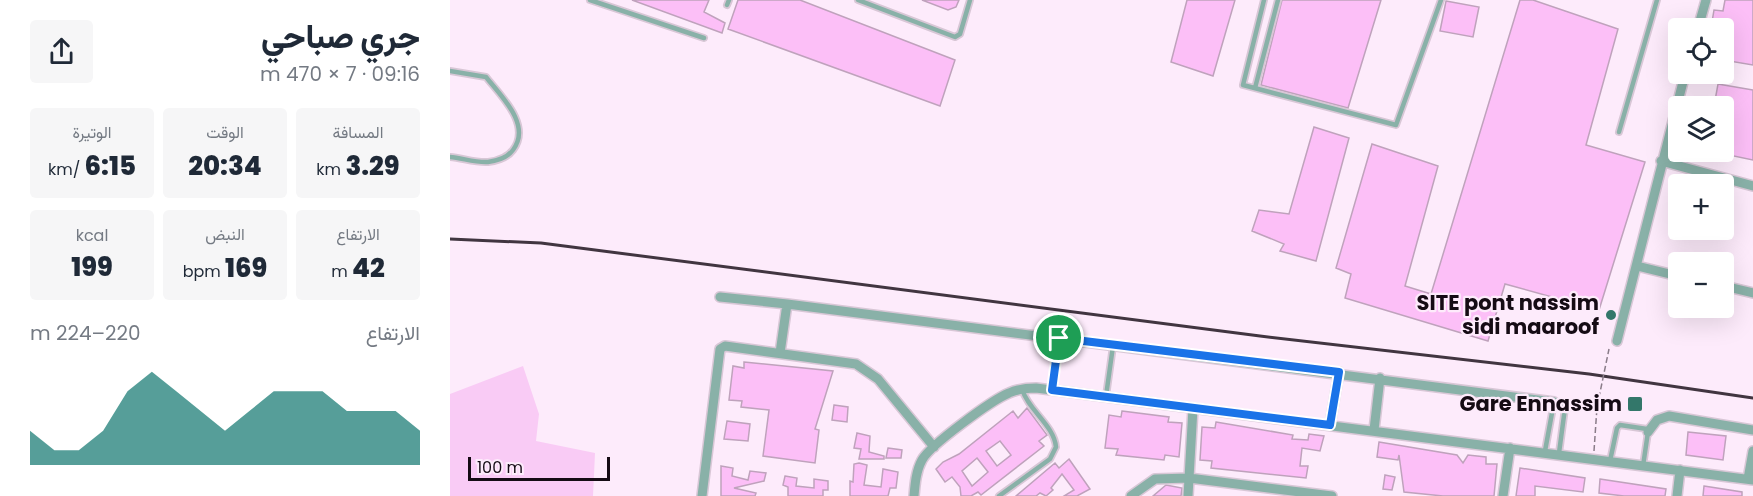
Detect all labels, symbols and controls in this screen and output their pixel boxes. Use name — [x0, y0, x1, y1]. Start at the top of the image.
text: جري صباحي — [261, 13, 420, 60]
map controls — [1668, 18, 1734, 318]
button: locate — [1668, 18, 1734, 84]
button: share — [30, 20, 93, 83]
text: 09:16 · 7 × 470 m — [260, 60, 420, 88]
button: layers — [1668, 96, 1734, 162]
text: الوتيرة — [72, 121, 112, 144]
text: الوقت — [206, 121, 244, 144]
text: المسافة — [333, 121, 383, 144]
text: 6:15 — [85, 148, 136, 184]
text: 20:34 — [188, 148, 262, 184]
text: 3.29 — [345, 148, 400, 184]
text: /km — [48, 158, 85, 181]
text: km — [316, 158, 345, 181]
button: + — [1668, 174, 1734, 240]
text: النبض — [205, 223, 245, 246]
text: الارتفاع — [336, 223, 380, 246]
text: kcal — [76, 224, 108, 247]
text: 199 — [71, 249, 113, 285]
text: 169 — [225, 250, 267, 286]
text: 42 — [352, 250, 385, 286]
button: − — [1668, 252, 1734, 318]
text: bpm — [183, 260, 225, 283]
text: m — [331, 260, 352, 283]
place label: SITE pont nassim sidi maaroof — [1417, 288, 1599, 341]
marker: SITE pont nassim sidi maaroof — [1604, 308, 1618, 322]
pin — [1033, 312, 1084, 363]
text: 220–224 m — [30, 319, 141, 347]
text: الارتفاع — [366, 319, 420, 347]
icon: arrive — [1042, 321, 1075, 354]
place label: Gare Ennassim — [1460, 389, 1622, 418]
marker: Gare Ennassim — [1626, 395, 1644, 413]
scale bar — [468, 454, 610, 482]
text: 100 m — [477, 456, 523, 479]

